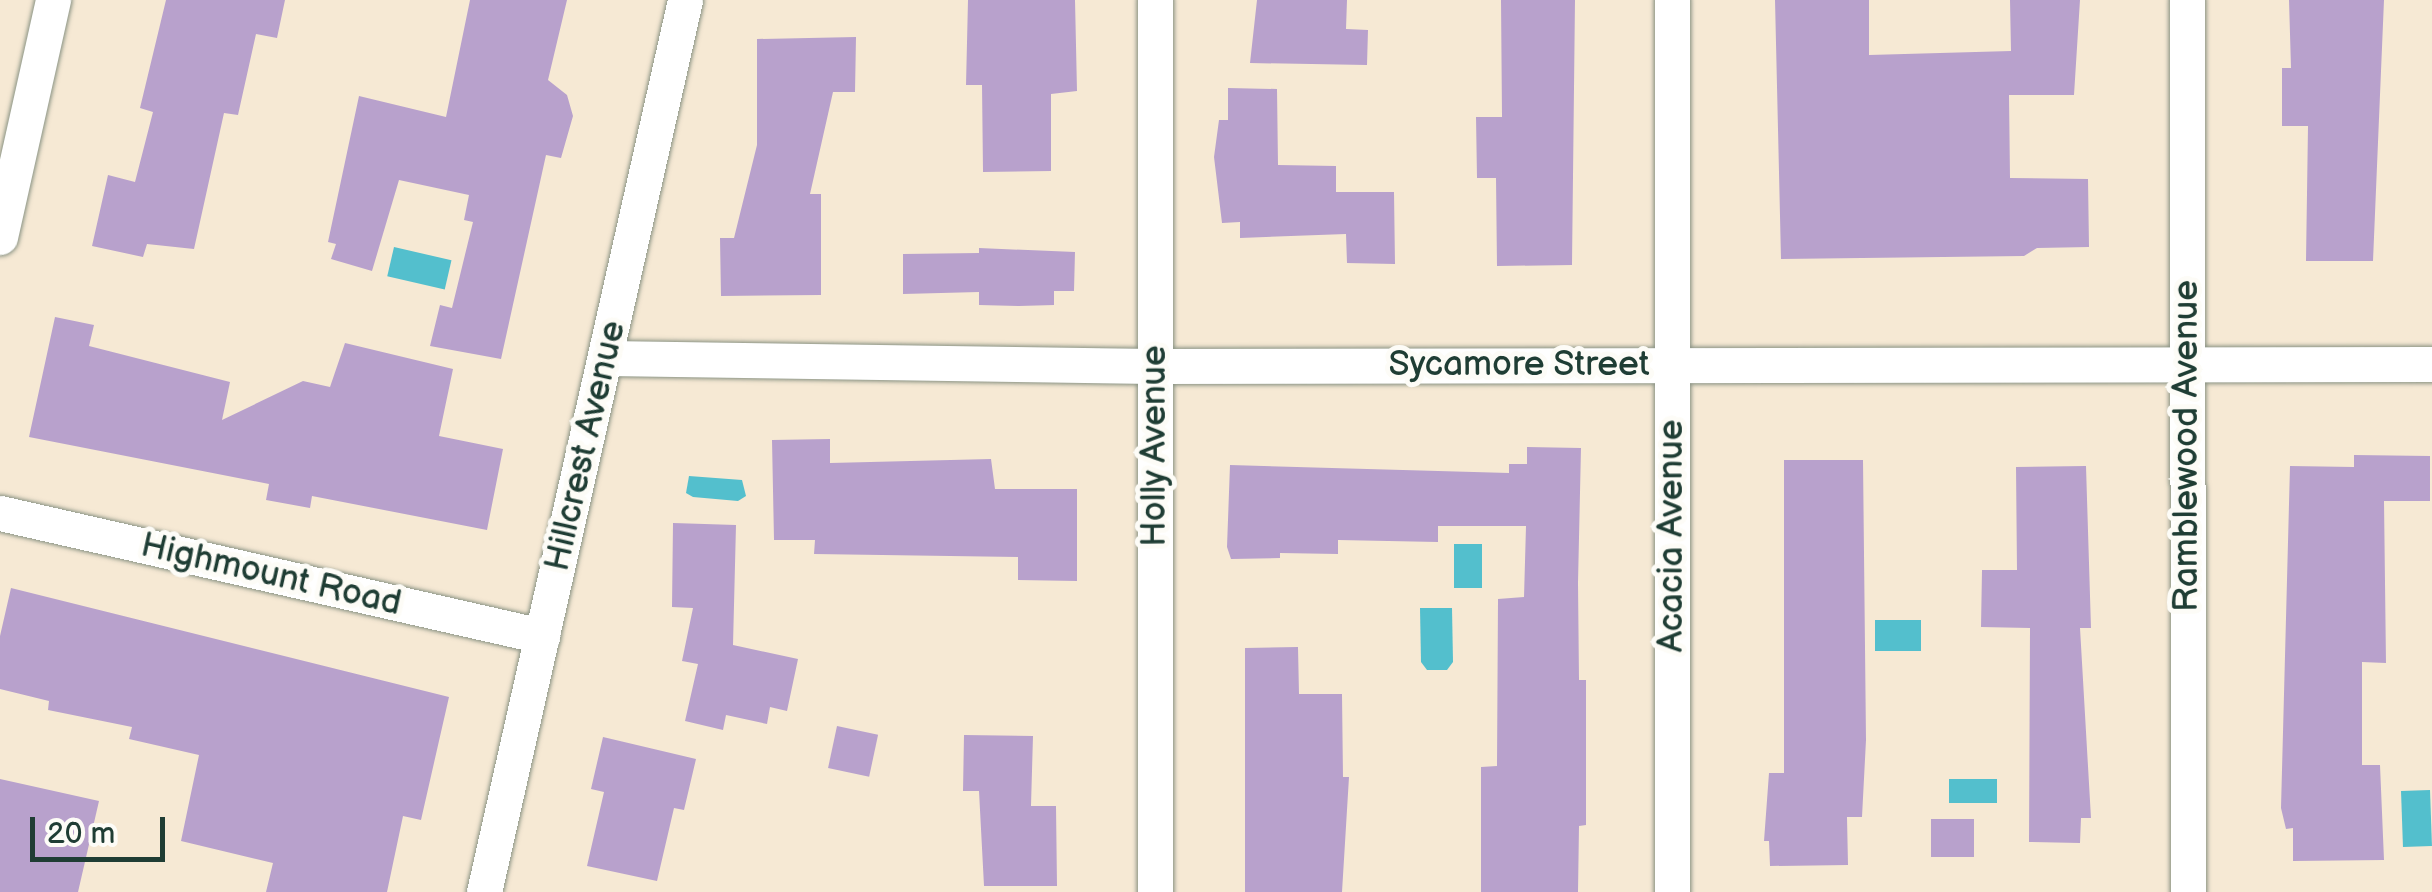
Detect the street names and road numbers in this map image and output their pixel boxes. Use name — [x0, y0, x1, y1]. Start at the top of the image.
street label: Ramblewood Avenue — [2166, 280, 2208, 612]
street label: Hillcrest Avenue — [537, 317, 635, 575]
street label: Holly Avenue — [1134, 344, 1176, 548]
street label: Sycamore Street — [1388, 344, 1650, 386]
street label: Acacia Avenue — [1651, 420, 1693, 652]
street label: Highmount Road — [137, 525, 405, 625]

